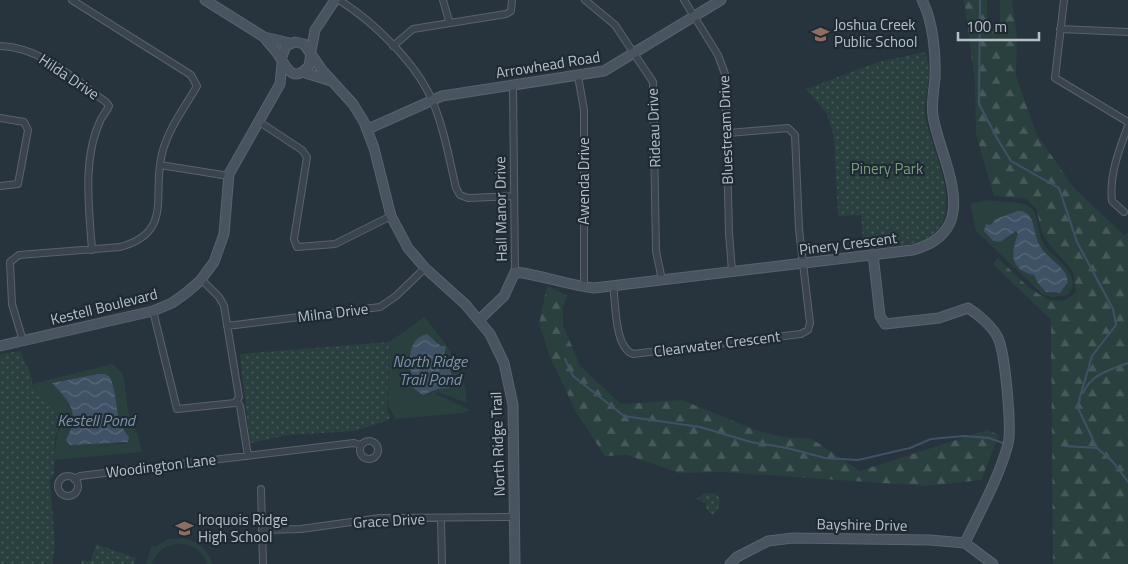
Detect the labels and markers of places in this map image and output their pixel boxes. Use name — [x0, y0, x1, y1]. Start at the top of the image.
place label: Joshua Creek Public School — [834, 13, 917, 53]
school or university icon: Joshua Creek Public School — [810, 24, 830, 44]
place label: Iroquois Ridge High School — [198, 508, 288, 548]
school or university icon: Iroquois Ridge High School — [174, 519, 194, 539]

